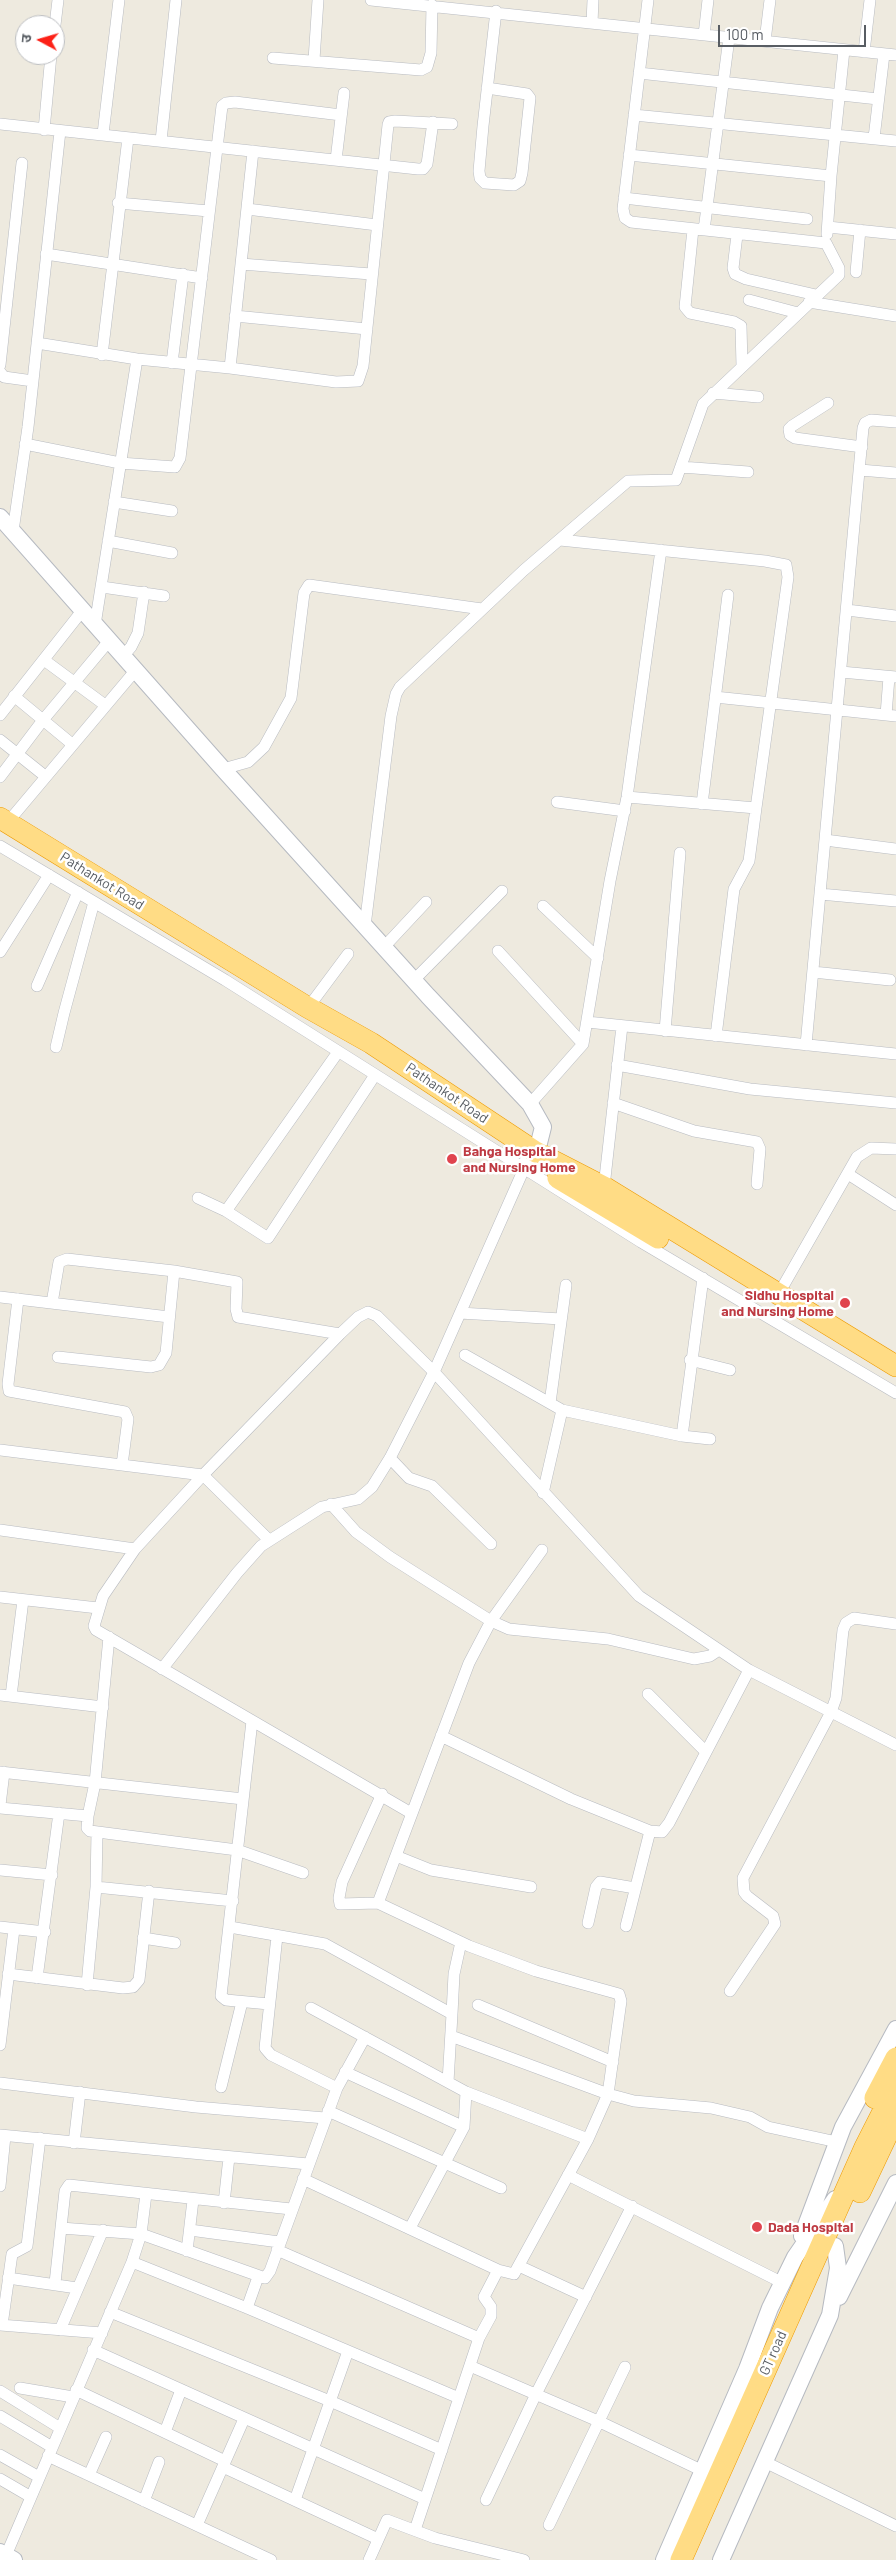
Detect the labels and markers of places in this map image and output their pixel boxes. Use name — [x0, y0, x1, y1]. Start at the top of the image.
place label: Bahga Hospital and Nursing Home — [463, 1143, 576, 1176]
marker: Bahga Hospital and Nursing Home — [445, 1152, 459, 1166]
place label: Sidhu Hospital and Nursing Home — [721, 1287, 834, 1320]
marker: Sidhu Hospital and Nursing Home — [838, 1296, 852, 1310]
place label: Dada Hospital — [768, 2219, 853, 2235]
marker: Dada Hospital — [750, 2220, 764, 2234]

